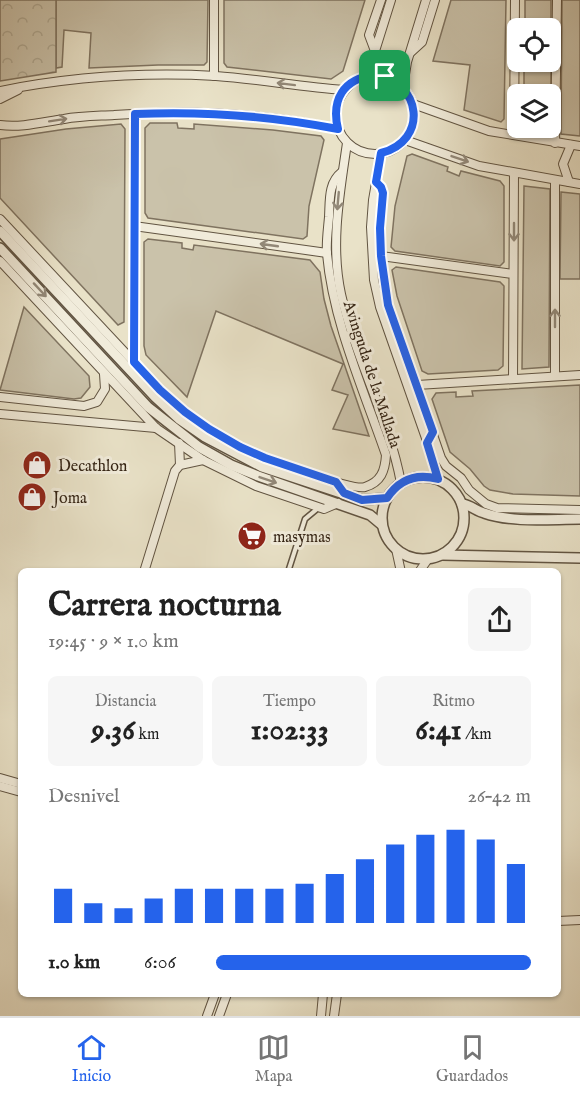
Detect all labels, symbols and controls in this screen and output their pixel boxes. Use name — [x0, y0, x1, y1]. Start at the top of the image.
map controls — [507, 18, 561, 138]
button: locate — [507, 18, 561, 72]
pin — [359, 50, 410, 101]
icon: arrive — [368, 59, 401, 92]
one-way arrow — [276, 78, 296, 89]
button: layers — [507, 84, 561, 138]
one-way arrow — [47, 114, 67, 125]
one-way arrow — [450, 155, 469, 166]
one-way arrow — [333, 190, 344, 210]
one-way arrow — [508, 221, 520, 241]
one-way arrow — [260, 239, 280, 250]
one-way arrow — [33, 283, 47, 298]
street label: Avinguda de la Mallada — [338, 298, 404, 451]
one-way arrow — [549, 308, 561, 328]
shop icon: Decathlon — [21, 449, 53, 481]
place label: Decathlon — [58, 457, 128, 477]
one-way arrow — [258, 475, 277, 486]
shop icon: Joma — [16, 481, 48, 513]
place label: Joma — [51, 489, 87, 509]
supermarket icon: masymas — [236, 520, 268, 552]
place label: masymas — [273, 528, 331, 548]
text: Carrera nocturna — [48, 585, 281, 627]
button: share — [468, 588, 531, 651]
text: 19:45 · 9 × 1.0 km — [48, 629, 179, 654]
text: Distancia — [95, 692, 156, 712]
text: Tiempo — [263, 692, 316, 712]
text: Ritmo — [432, 692, 475, 712]
text: 9.36 — [92, 712, 135, 750]
text: 1:02:33 — [250, 712, 329, 750]
text: 6:41 — [415, 712, 462, 750]
text: km — [135, 725, 159, 745]
text: /km — [462, 725, 492, 745]
text: Desnivel — [48, 784, 120, 809]
text: 26–42 m — [467, 784, 531, 809]
text: 1.0 km — [48, 950, 100, 975]
text: 6:06 — [144, 950, 176, 975]
tab: Inicio — [72, 1031, 111, 1087]
tab: Mapa — [255, 1031, 292, 1087]
tab: Guardados — [436, 1031, 508, 1087]

